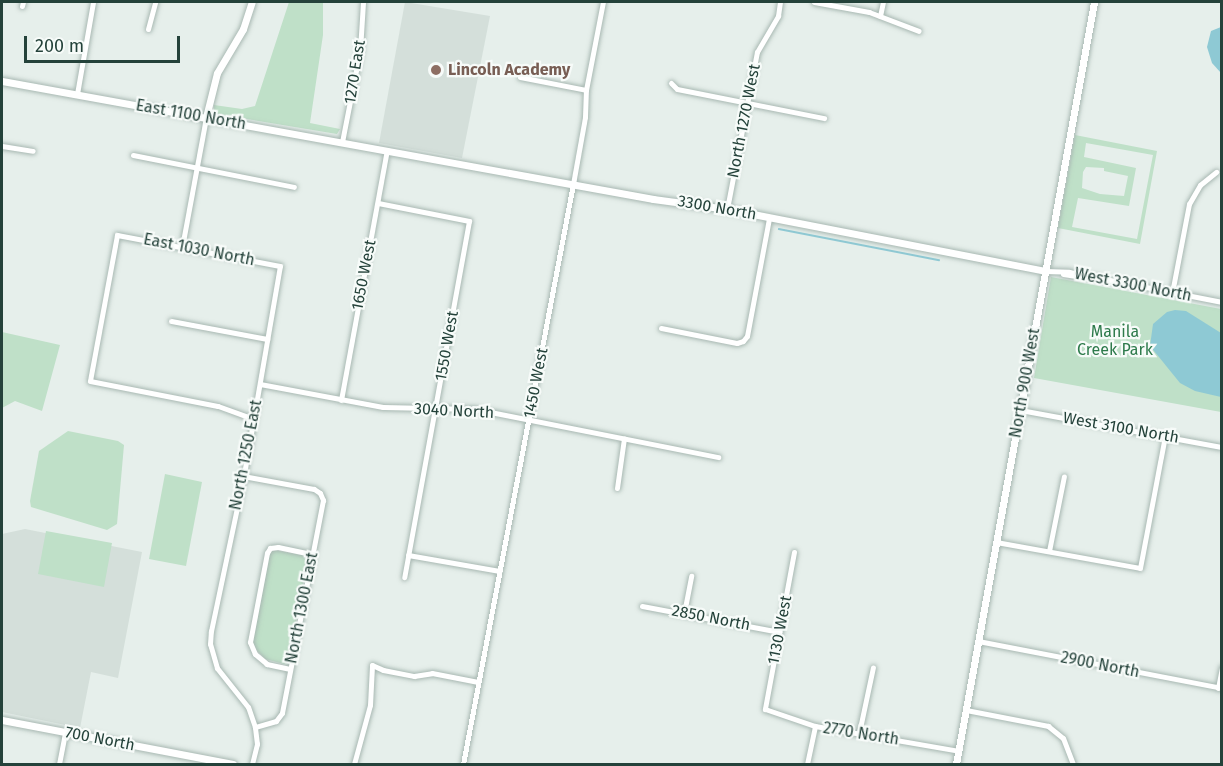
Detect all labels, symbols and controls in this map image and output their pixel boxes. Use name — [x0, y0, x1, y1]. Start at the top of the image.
scale bar — [27, 24, 183, 62]
text: 200 m — [35, 35, 84, 57]
street label: 1270 East — [340, 38, 370, 106]
place label: Lincoln Academy — [448, 60, 570, 80]
street label: North 1270 West — [724, 62, 764, 180]
marker: Lincoln Academy — [429, 63, 443, 77]
street label: East 1100 North — [134, 96, 248, 134]
street label: 3300 North — [676, 192, 758, 224]
street label: East 1030 North — [142, 230, 256, 270]
street label: 1650 West — [348, 238, 380, 312]
street label: West 3300 North — [1073, 264, 1193, 306]
street label: 1550 West — [431, 309, 463, 383]
park label: Manila Creek Park — [1077, 322, 1153, 360]
street label: North 900 West — [1006, 326, 1044, 440]
street label: 1450 West — [520, 346, 552, 420]
street label: North 1250 East — [226, 398, 266, 512]
street label: 3040 North — [413, 399, 495, 423]
street label: West 3100 North — [1061, 408, 1181, 448]
street label: North 1300 East — [282, 551, 322, 665]
street label: 1130 West — [764, 594, 796, 666]
street label: 2850 North — [670, 601, 752, 635]
street label: 2900 North — [1059, 648, 1141, 682]
street label: 2770 North — [822, 719, 900, 749]
street label: 700 North — [64, 723, 136, 755]

